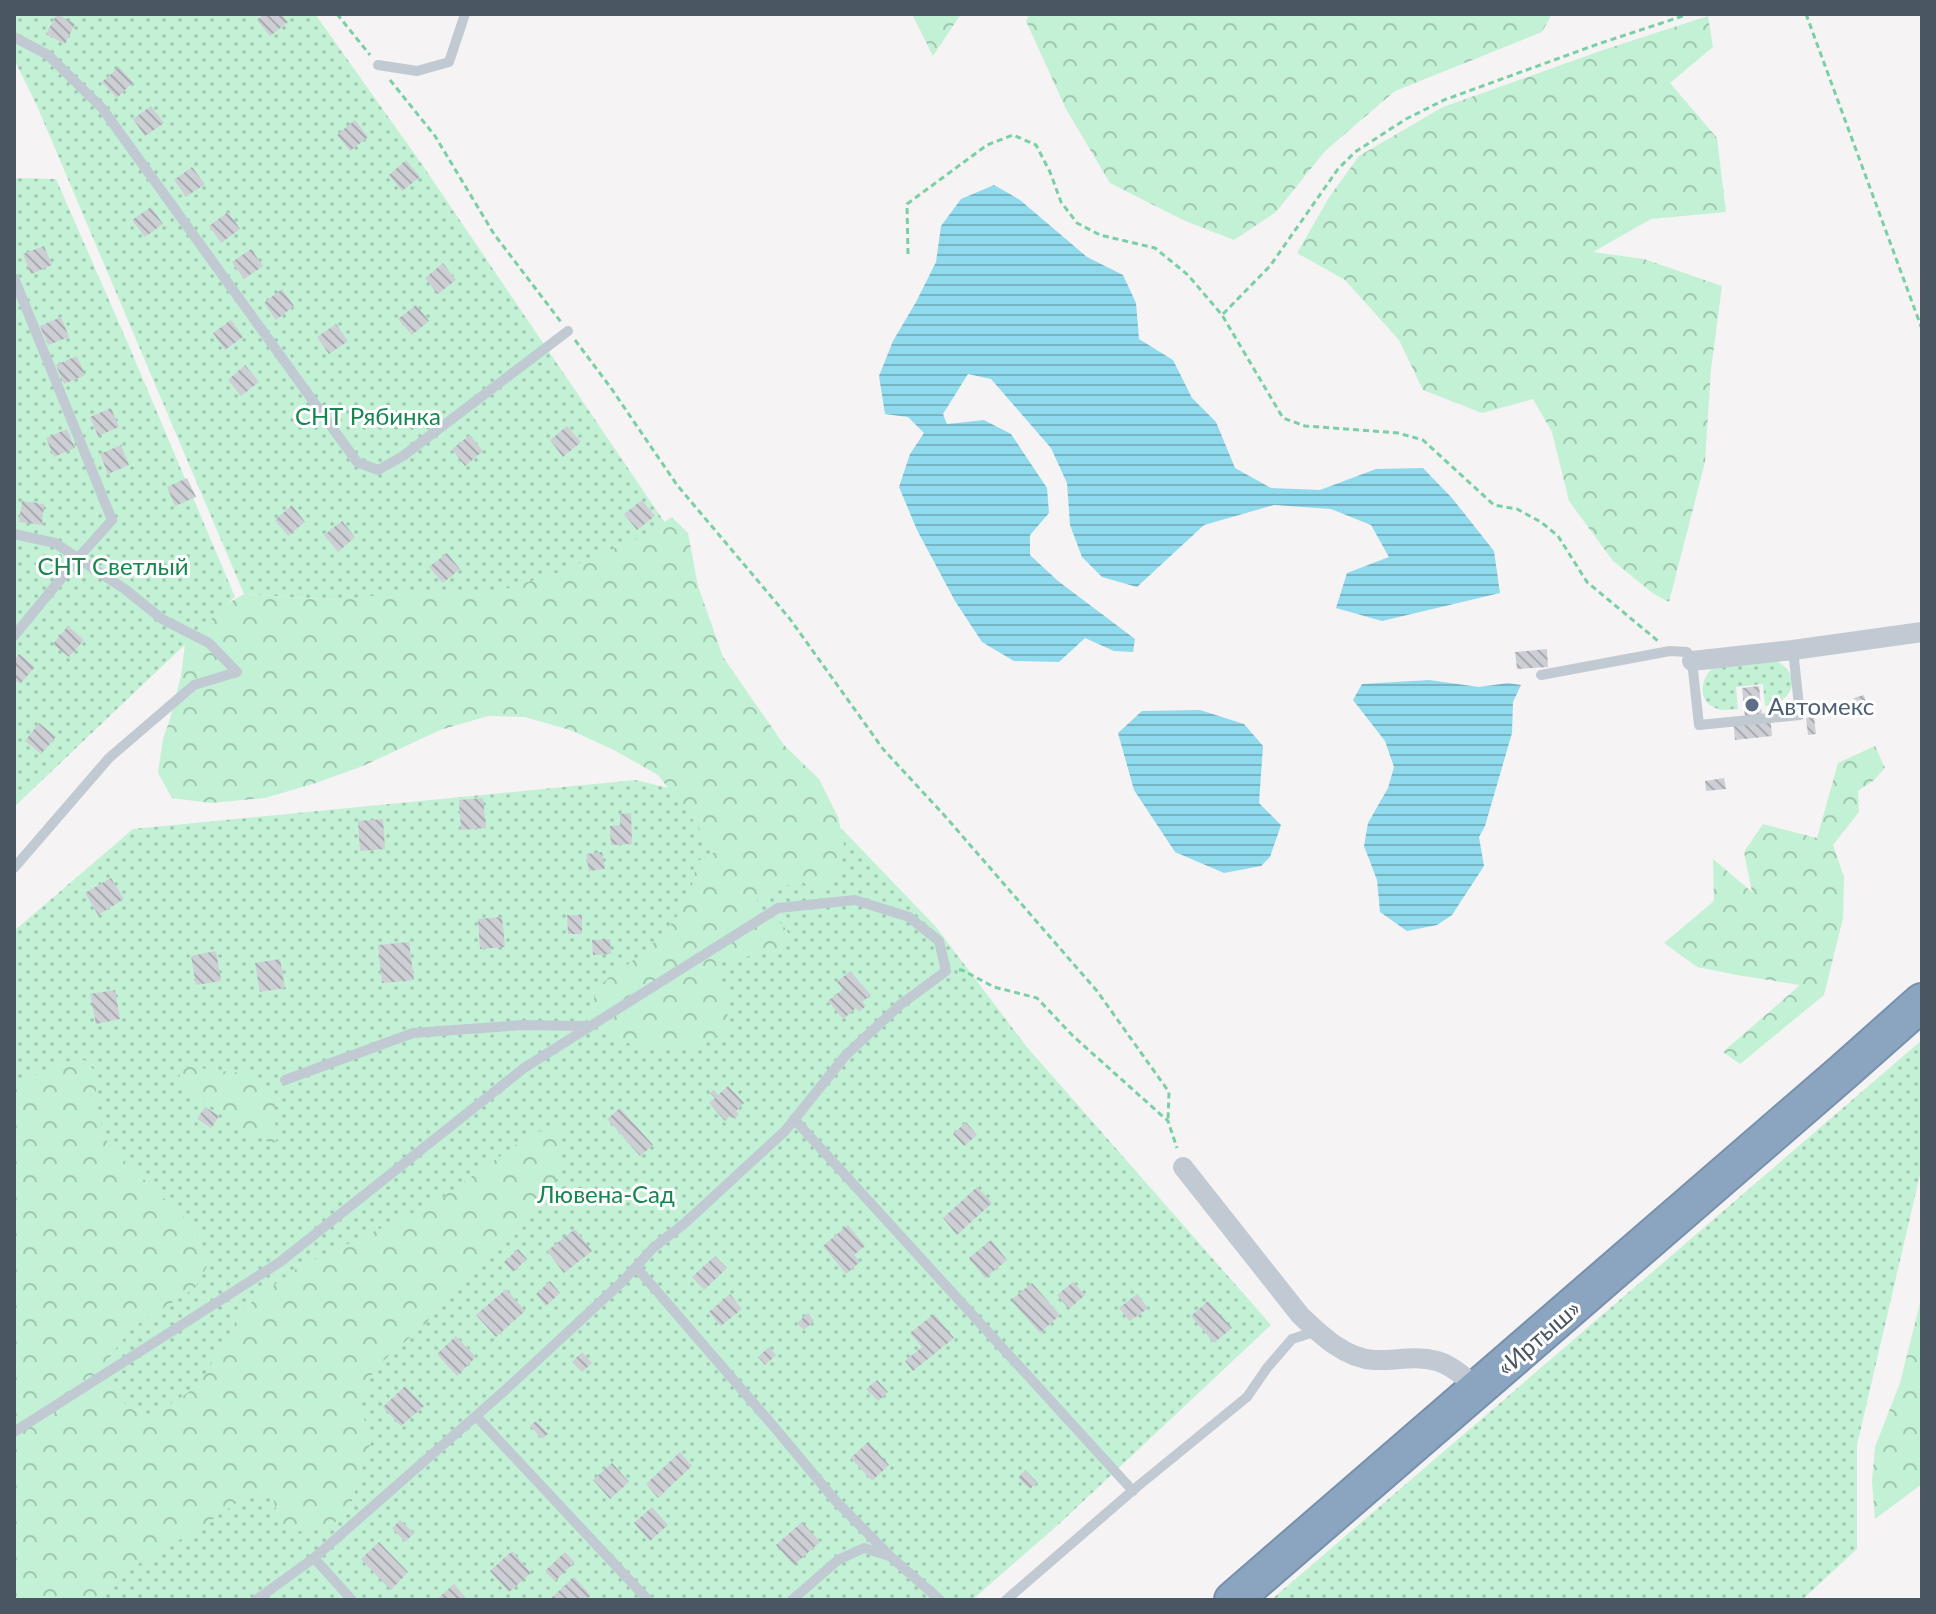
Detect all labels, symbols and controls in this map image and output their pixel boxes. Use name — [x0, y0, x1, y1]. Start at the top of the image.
park label: СНТ Рябинка — [295, 401, 441, 430]
park label: СНТ Светлый — [37, 551, 189, 580]
place label: Автомекс — [1768, 691, 1874, 720]
marker: Автомекс — [1743, 696, 1761, 714]
park label: Лювена-Сад — [536, 1179, 675, 1208]
street label: «Иртыш» — [1490, 1293, 1586, 1381]

